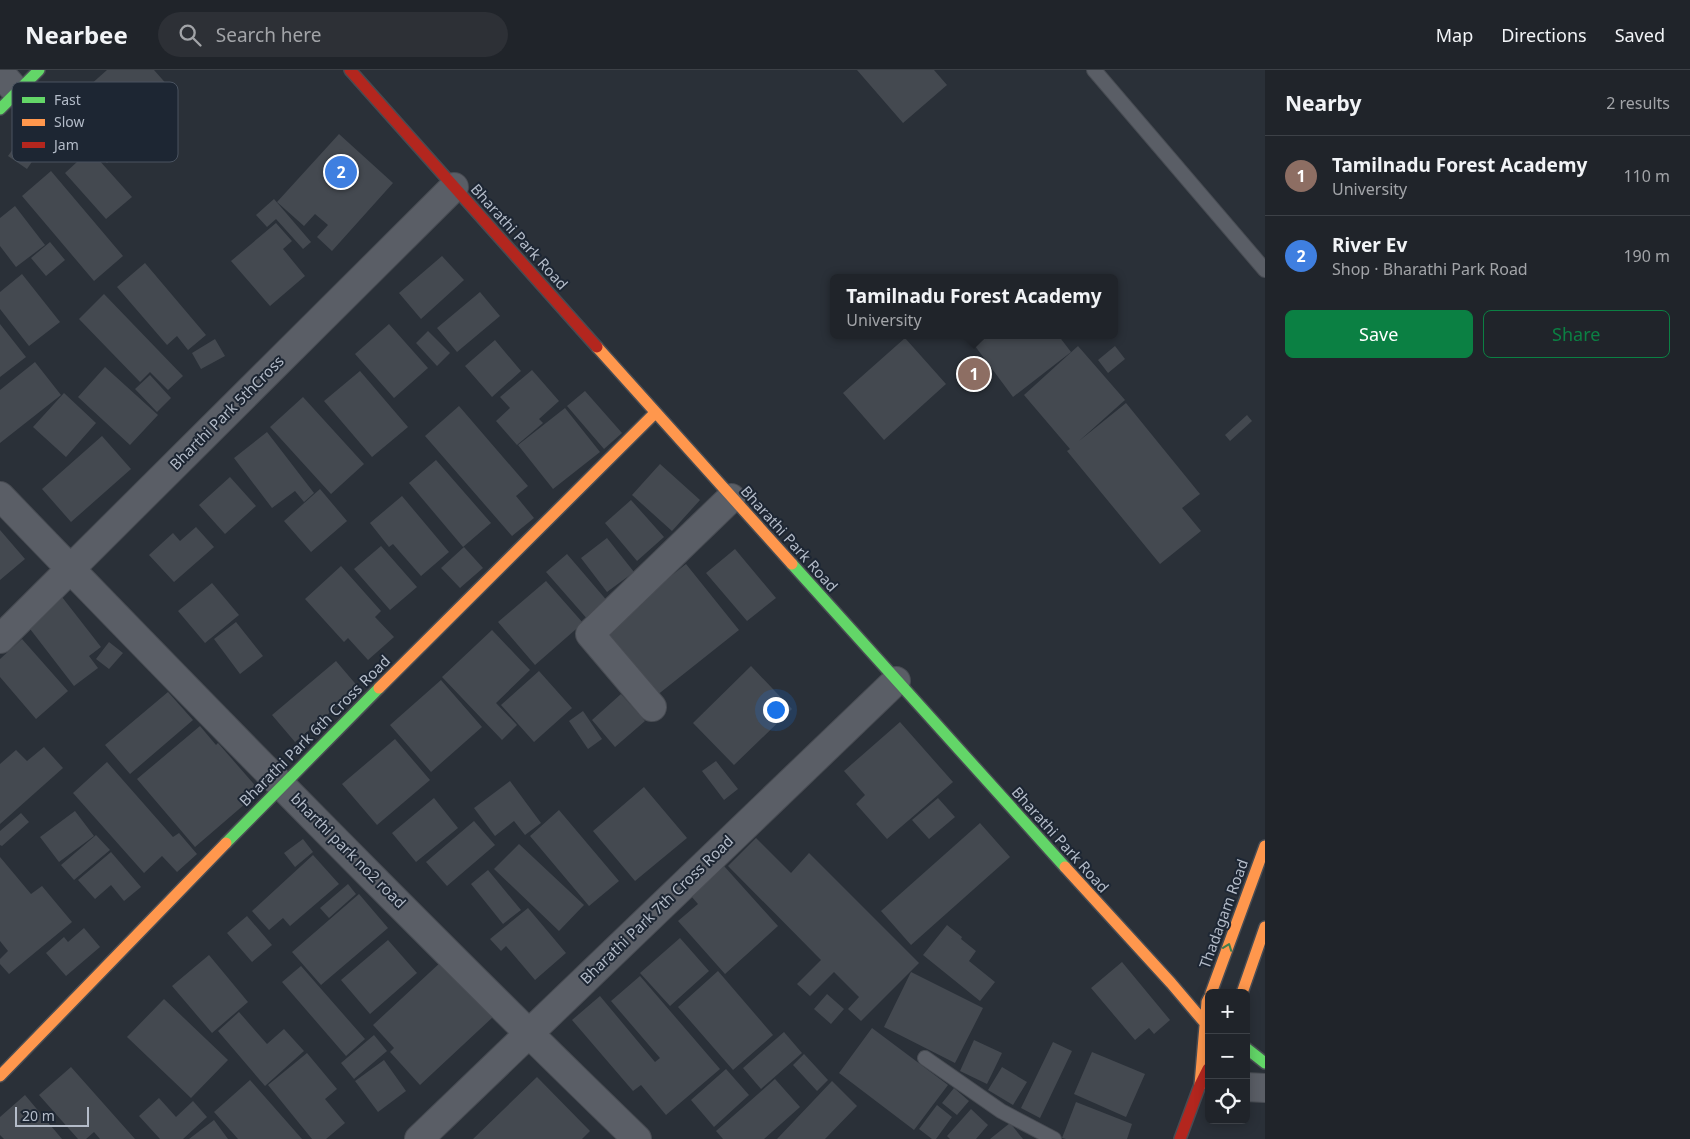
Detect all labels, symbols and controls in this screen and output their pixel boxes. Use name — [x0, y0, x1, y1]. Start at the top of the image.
search box — [158, 12, 508, 57]
text: Nearbee — [25, 18, 128, 51]
icon: search — [176, 21, 204, 49]
text: Search here — [216, 22, 322, 48]
text: Map — [1436, 23, 1473, 47]
text: Directions — [1501, 23, 1587, 47]
text: Saved — [1615, 23, 1665, 47]
legend — [12, 82, 178, 162]
text: Nearby — [1285, 89, 1361, 117]
text: Fast — [54, 90, 81, 109]
text: 2 results — [1606, 92, 1670, 114]
text: Slow — [54, 112, 85, 131]
text: Jam — [52, 135, 79, 154]
text: Tamilnadu Forest Academy — [1332, 152, 1587, 178]
pin: 2 — [325, 153, 357, 191]
text: 1 — [1296, 165, 1306, 187]
text: 110 m — [1623, 165, 1670, 187]
text: University — [1332, 178, 1407, 200]
street label: Bharathi Park Road — [467, 179, 573, 293]
text: River Ev — [1332, 232, 1407, 258]
text: 2 — [1296, 245, 1306, 267]
text: 190 m — [1623, 245, 1670, 267]
text: Shop · Bharathi Park Road — [1332, 258, 1528, 280]
popup — [830, 274, 1118, 339]
text: Tamilnadu Forest Academy — [846, 283, 1102, 309]
text: University — [846, 309, 922, 331]
button: Save — [1285, 310, 1473, 358]
button: Share — [1483, 310, 1670, 358]
street label: Bharthi Park 5thCross — [165, 351, 288, 474]
pin: 1 — [958, 355, 990, 393]
street label: Bharathi Park Road — [737, 481, 843, 595]
street label: Bharathi Park 6th Cross Road — [234, 650, 394, 810]
your location — [763, 697, 789, 723]
street label: Bharathi Park Road — [1008, 782, 1114, 896]
street label: bharthi park no2 road — [287, 789, 410, 912]
street label: Bharathi Park 7th Cross Road — [575, 831, 737, 988]
street label: Thadagam Road — [1194, 856, 1252, 971]
one-way arrow — [1221, 943, 1232, 952]
map controls — [1205, 989, 1250, 1124]
button: + — [1205, 989, 1250, 1034]
button: − — [1205, 1034, 1250, 1079]
button: locate — [1205, 1079, 1250, 1124]
scale bar — [15, 1104, 89, 1127]
text: 20 m — [22, 1106, 55, 1125]

